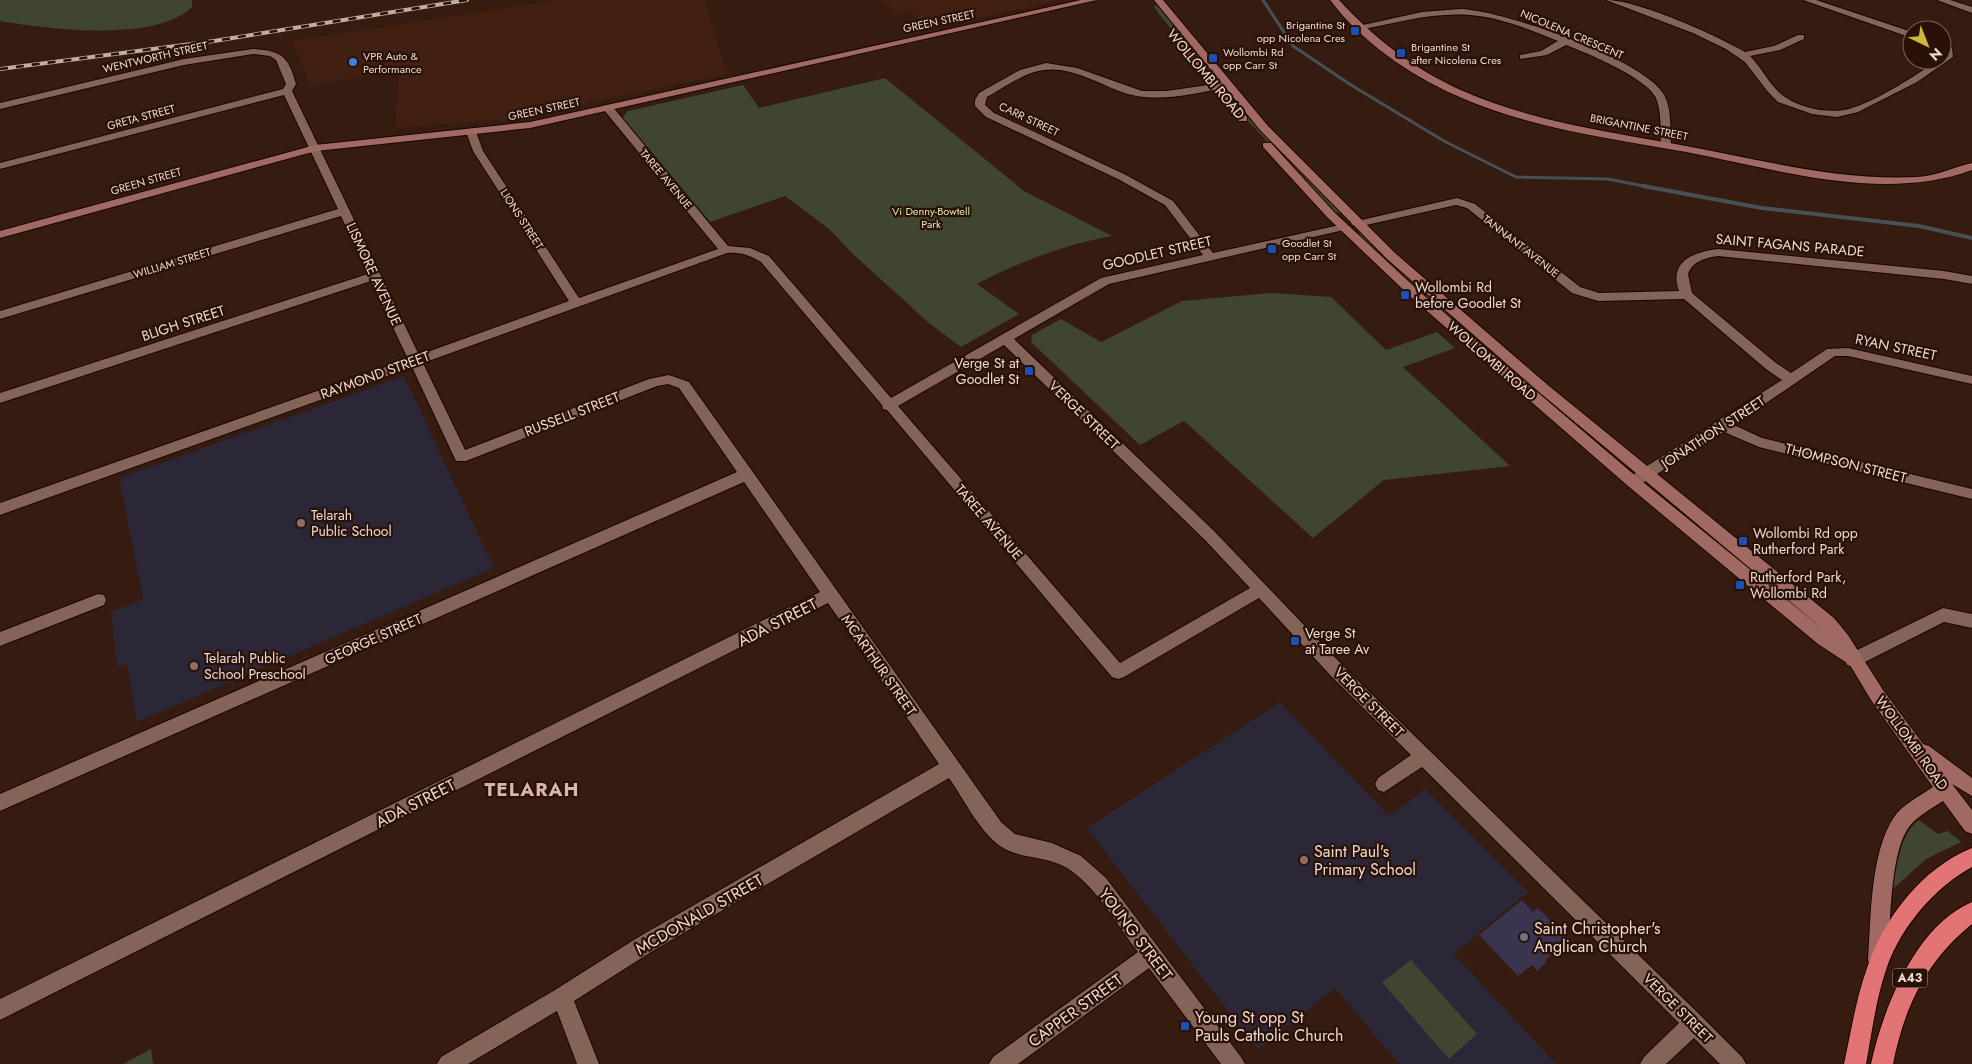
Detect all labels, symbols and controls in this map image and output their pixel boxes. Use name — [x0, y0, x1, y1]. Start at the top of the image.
street label: NICOLENA CRESCENT — [1518, 5, 1626, 63]
street label: GREEN STREET — [902, 6, 976, 36]
place label: Brigantine St opp Nicolena Cres — [1257, 17, 1346, 46]
north arrow — [1902, 20, 1952, 70]
street label: WOLLOMBI ROAD — [1162, 25, 1250, 123]
marker: Brigantine St opp Nicolena Cres — [1349, 25, 1361, 37]
street label: WENTWORTH STREET — [101, 37, 209, 77]
place label: Brigantine St after Nicolena Cres — [1411, 39, 1502, 68]
text: N — [1925, 43, 1947, 66]
place label: Wollombi Rd opp Carr St — [1223, 44, 1284, 73]
marker: Brigantine St after Nicolena Cres — [1395, 47, 1407, 59]
place label: VPR Auto & Performance — [363, 48, 422, 77]
marker: Wollombi Rd opp Carr St — [1207, 52, 1219, 64]
marker: VPR Auto & Performance — [347, 56, 359, 68]
street label: GREEN STREET — [507, 94, 581, 124]
street label: CARR STREET — [996, 98, 1062, 140]
street label: GRETA STREET — [105, 100, 177, 134]
street label: BRIGANTINE STREET — [1589, 110, 1689, 144]
street label: TAREE AVENUE — [636, 146, 696, 212]
street label: GREEN STREET — [109, 163, 183, 199]
street label: LIONS STREET — [497, 186, 547, 252]
park label: Vi Denny-Bowtell Park — [892, 203, 970, 232]
street label: TANNANT AVENUE — [1479, 211, 1563, 281]
street label: LISMORE AVENUE — [341, 219, 407, 329]
street label: SAINT FAGANS PARADE — [1715, 229, 1865, 261]
street label: GOODLET STREET — [1101, 231, 1214, 275]
place label: Goodlet St opp Carr St — [1282, 235, 1337, 264]
marker: Goodlet St opp Carr St — [1266, 243, 1278, 255]
street label: WILLIAM STREET — [131, 244, 213, 282]
place label: Wollombi Rd before Goodlet St — [1415, 277, 1522, 313]
marker: Wollombi Rd before Goodlet St — [1399, 289, 1411, 301]
street label: BLIGH STREET — [139, 300, 228, 346]
street label: WOLLOMBI ROAD — [1443, 317, 1541, 405]
street label: RYAN STREET — [1854, 329, 1939, 365]
street label: RAYMOND STREET — [318, 346, 433, 404]
place label: Verge St at Goodlet St — [954, 353, 1020, 389]
marker: Verge St at Goodlet St — [1023, 365, 1035, 377]
street label: VERGE STREET — [1044, 376, 1124, 454]
street label: RUSSELL STREET — [522, 387, 623, 441]
street label: JONATHON STREET — [1656, 391, 1769, 474]
street label: THOMPSON STREET — [1783, 438, 1909, 488]
street label: TAREE AVENUE — [951, 480, 1027, 564]
place label: Telarah Public School — [311, 505, 392, 541]
marker: Telarah Public School — [295, 517, 307, 529]
place label: Wollombi Rd opp Rutherford Park — [1753, 523, 1858, 559]
marker: Wollombi Rd opp Rutherford Park — [1737, 535, 1749, 547]
place label: Rutherford Park, Wollombi Rd — [1750, 567, 1846, 603]
marker: Rutherford Park, Wollombi Rd — [1734, 579, 1746, 591]
street label: ADA STREET — [733, 592, 821, 652]
street label: GEORGE STREET — [321, 608, 425, 669]
street label: MCARTHUR STREET — [837, 610, 922, 720]
place label: Verge St at Taree Av — [1305, 623, 1370, 659]
marker: Verge St at Taree Av — [1289, 635, 1301, 647]
place label: Telarah Public School Preschool — [204, 648, 306, 684]
marker: Telarah Public School Preschool — [188, 660, 200, 672]
street label: VERGE STREET — [1330, 663, 1409, 742]
street label: WOLLOMBI ROAD — [1871, 692, 1953, 794]
street label: ADA STREET — [371, 773, 459, 833]
district label: TELARAH — [485, 776, 579, 803]
place label: Saint Paul's Primary School — [1314, 840, 1416, 881]
marker: Saint Paul's Primary School — [1298, 854, 1310, 866]
street label: MCDONALD STREET — [631, 868, 768, 960]
street label: YOUNG STREET — [1093, 883, 1178, 986]
place label: Saint Christopher's Anglican Church — [1534, 917, 1660, 958]
marker: Saint Christopher's Anglican Church — [1518, 931, 1530, 943]
street label: CAPPER STREET — [1023, 968, 1128, 1053]
road number: A43 — [1892, 968, 1928, 988]
street label: VERGE STREET — [1639, 969, 1718, 1048]
place label: Young St opp St Pauls Catholic Church — [1195, 1006, 1343, 1047]
marker: Young St opp St Pauls Catholic Church — [1179, 1020, 1191, 1032]

